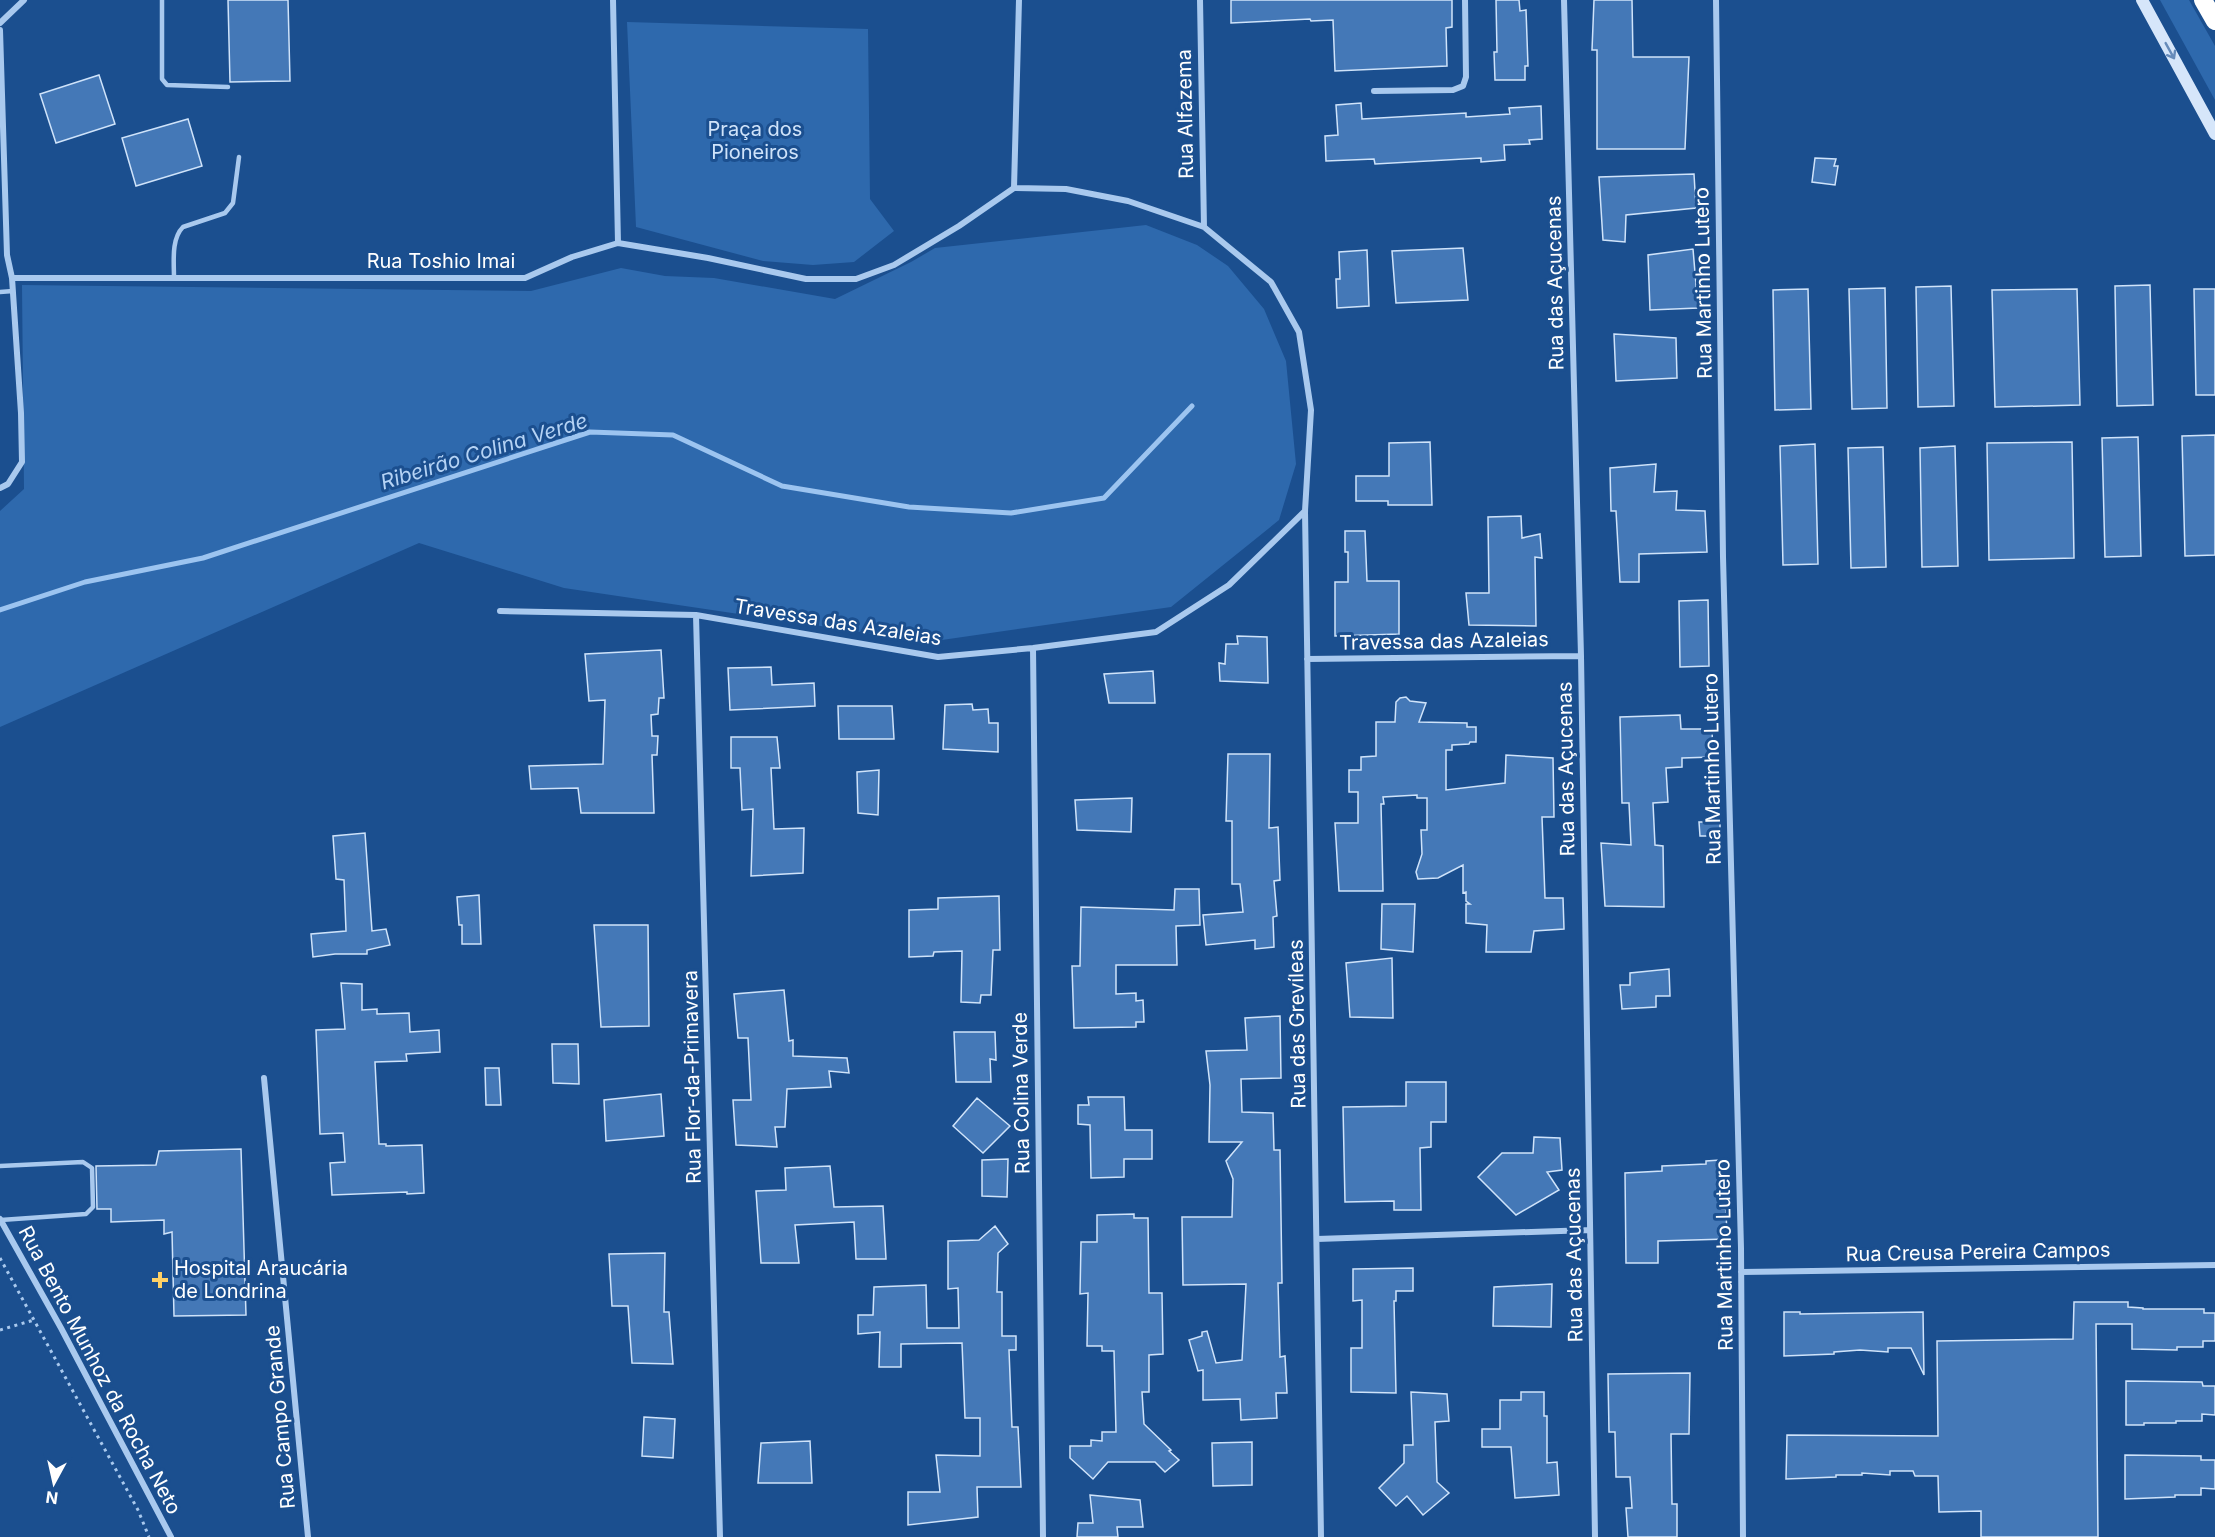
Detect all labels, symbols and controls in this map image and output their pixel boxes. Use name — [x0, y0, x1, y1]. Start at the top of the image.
one-way arrow — [2165, 42, 2176, 60]
street label: Rua Alfazema — [1172, 49, 1198, 179]
park label: Praça dos Pioneiros — [708, 117, 802, 164]
street label: Rua Martinho Lutero — [1689, 187, 1717, 379]
street label: Rua das Açucenas — [1541, 195, 1569, 371]
street label: Rua Toshio Imai — [367, 249, 515, 273]
water label: Ribeirão Colina Verde — [377, 408, 591, 494]
street label: Travessa das Azaleias — [733, 594, 943, 650]
street label: Travessa das Azaleias — [1339, 627, 1549, 655]
street label: Rua Martinho Lutero — [1698, 673, 1726, 865]
street label: Rua das Açucenas — [1552, 681, 1580, 857]
street label: Rua das Grevíleas — [1284, 939, 1310, 1109]
street label: Rua Flor-da-Primavera — [678, 970, 706, 1184]
street label: Rua Colina Verde — [1008, 1012, 1034, 1174]
street label: Rua Martinho Lutero — [1710, 1159, 1738, 1351]
street label: Rua das Açucenas — [1560, 1167, 1588, 1343]
street label: Rua Bento Munhoz da Rocha Neto — [14, 1222, 186, 1518]
street label: Rua Creusa Pereira Campos — [1845, 1238, 2111, 1266]
place label: Hospital Araucária de Londrina — [174, 1256, 348, 1303]
marker: Hospital Araucária de Londrina — [151, 1271, 169, 1289]
street label: Rua Campo Grande — [260, 1324, 300, 1510]
north arrow — [24, 1453, 84, 1513]

